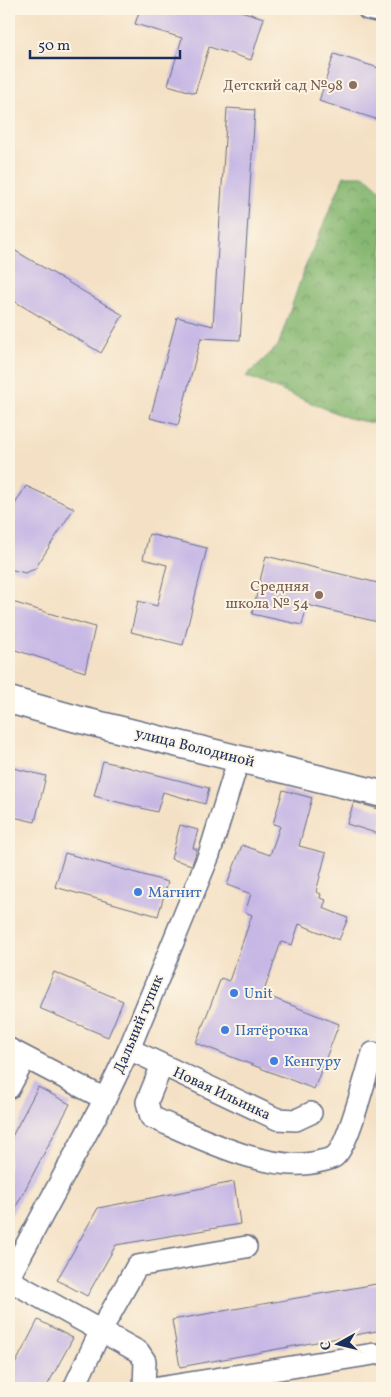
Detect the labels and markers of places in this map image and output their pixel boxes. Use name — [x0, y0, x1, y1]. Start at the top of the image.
place label: Детский сад №98 — [223, 76, 343, 97]
marker: Детский сад №98 — [347, 79, 359, 91]
place label: Средняя школа № 54 — [225, 577, 309, 615]
marker: Средняя школа № 54 — [313, 589, 325, 601]
place label: Магнит — [148, 883, 202, 904]
marker: Магнит — [132, 886, 144, 898]
place label: Unit — [244, 984, 273, 1005]
marker: Unit — [228, 987, 240, 999]
place label: Пятёрочка — [235, 1021, 309, 1042]
marker: Пятёрочка — [219, 1024, 231, 1036]
place label: Кенгуру — [284, 1052, 341, 1073]
marker: Кенгуру — [268, 1055, 280, 1067]

